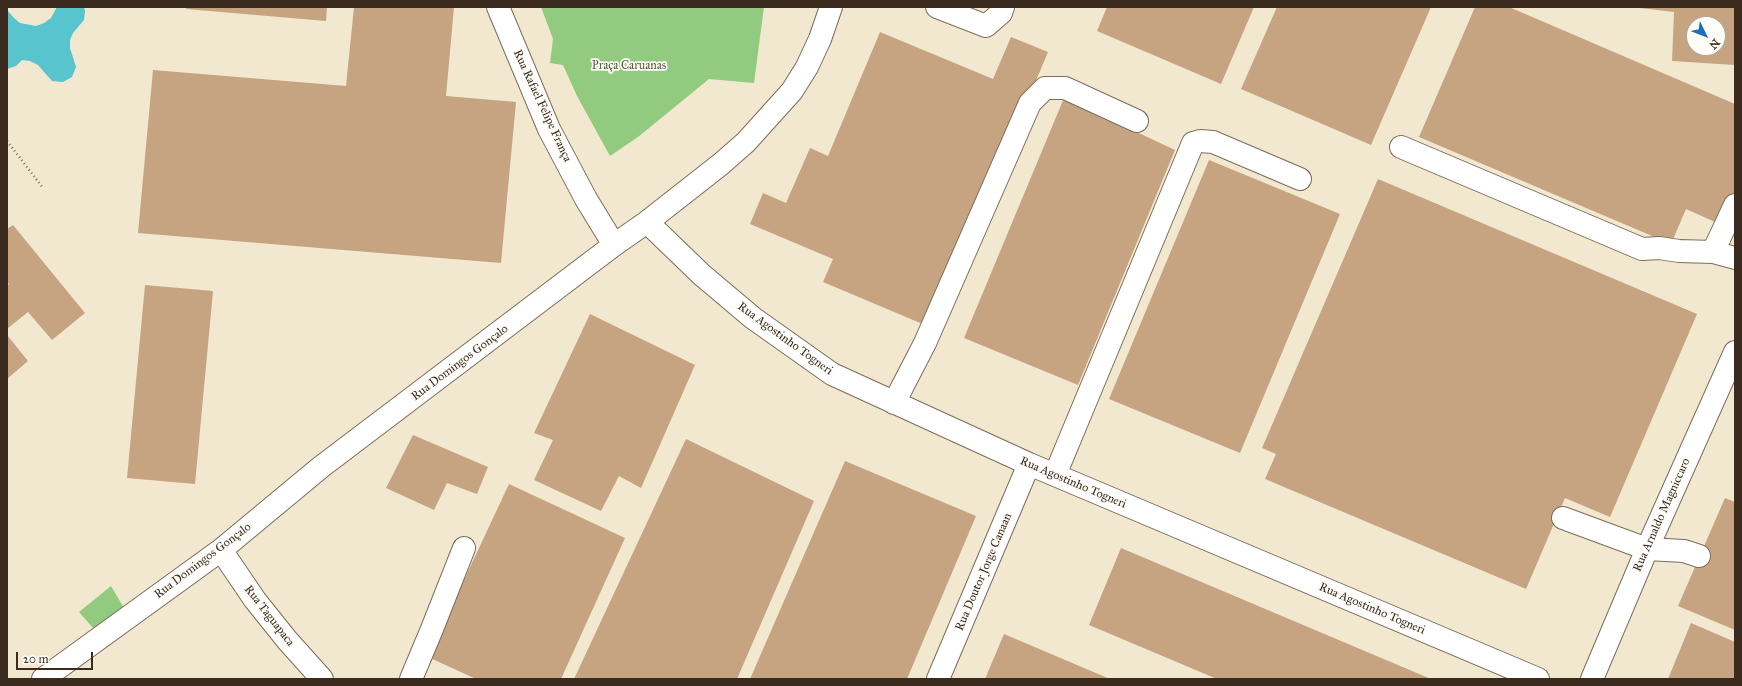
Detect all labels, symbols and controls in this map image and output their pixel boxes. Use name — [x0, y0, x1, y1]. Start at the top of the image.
north arrow — [1686, 16, 1726, 56]
text: N — [1706, 36, 1722, 52]
street label: Rua Rafael Felipe França — [510, 48, 574, 164]
park label: Praça Caruanas — [592, 59, 666, 73]
street label: Rua Agostinho Togneri — [735, 300, 835, 378]
street label: Rua Domingos Gonçalo — [409, 322, 511, 404]
street label: Rua Agostinho Togneri — [1018, 454, 1128, 512]
street label: Rua Arnaldo Magniccaro — [1630, 456, 1694, 574]
street label: Rua Doutor Jorge Canaan — [953, 511, 1015, 633]
street label: Rua Domingos Gonçalo — [152, 520, 254, 602]
street label: Rua Agostinho Togneri — [1317, 580, 1427, 638]
street label: Rua Taguapaca — [241, 583, 297, 649]
scale bar — [18, 644, 95, 670]
text: 20 m — [23, 652, 49, 666]

